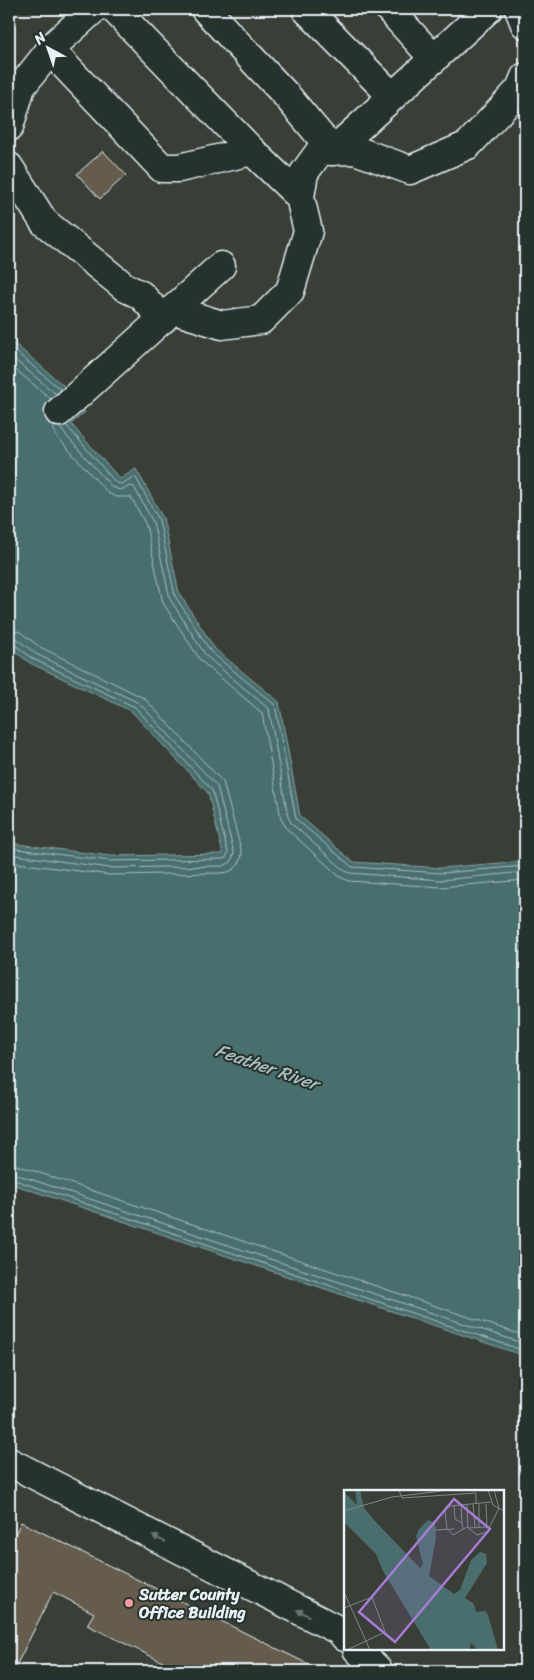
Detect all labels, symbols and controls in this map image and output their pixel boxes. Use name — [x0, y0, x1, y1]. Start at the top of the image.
north arrow — [22, 22, 72, 72]
text: N — [27, 26, 52, 52]
water label: Feather River — [211, 1034, 326, 1101]
inset map — [344, 1490, 504, 1650]
one-way arrow — [152, 1535, 166, 1543]
place label: Sutter County Office Building — [138, 1580, 246, 1627]
marker: Sutter County Office Building — [123, 1597, 135, 1609]
one-way arrow — [296, 1609, 311, 1617]

